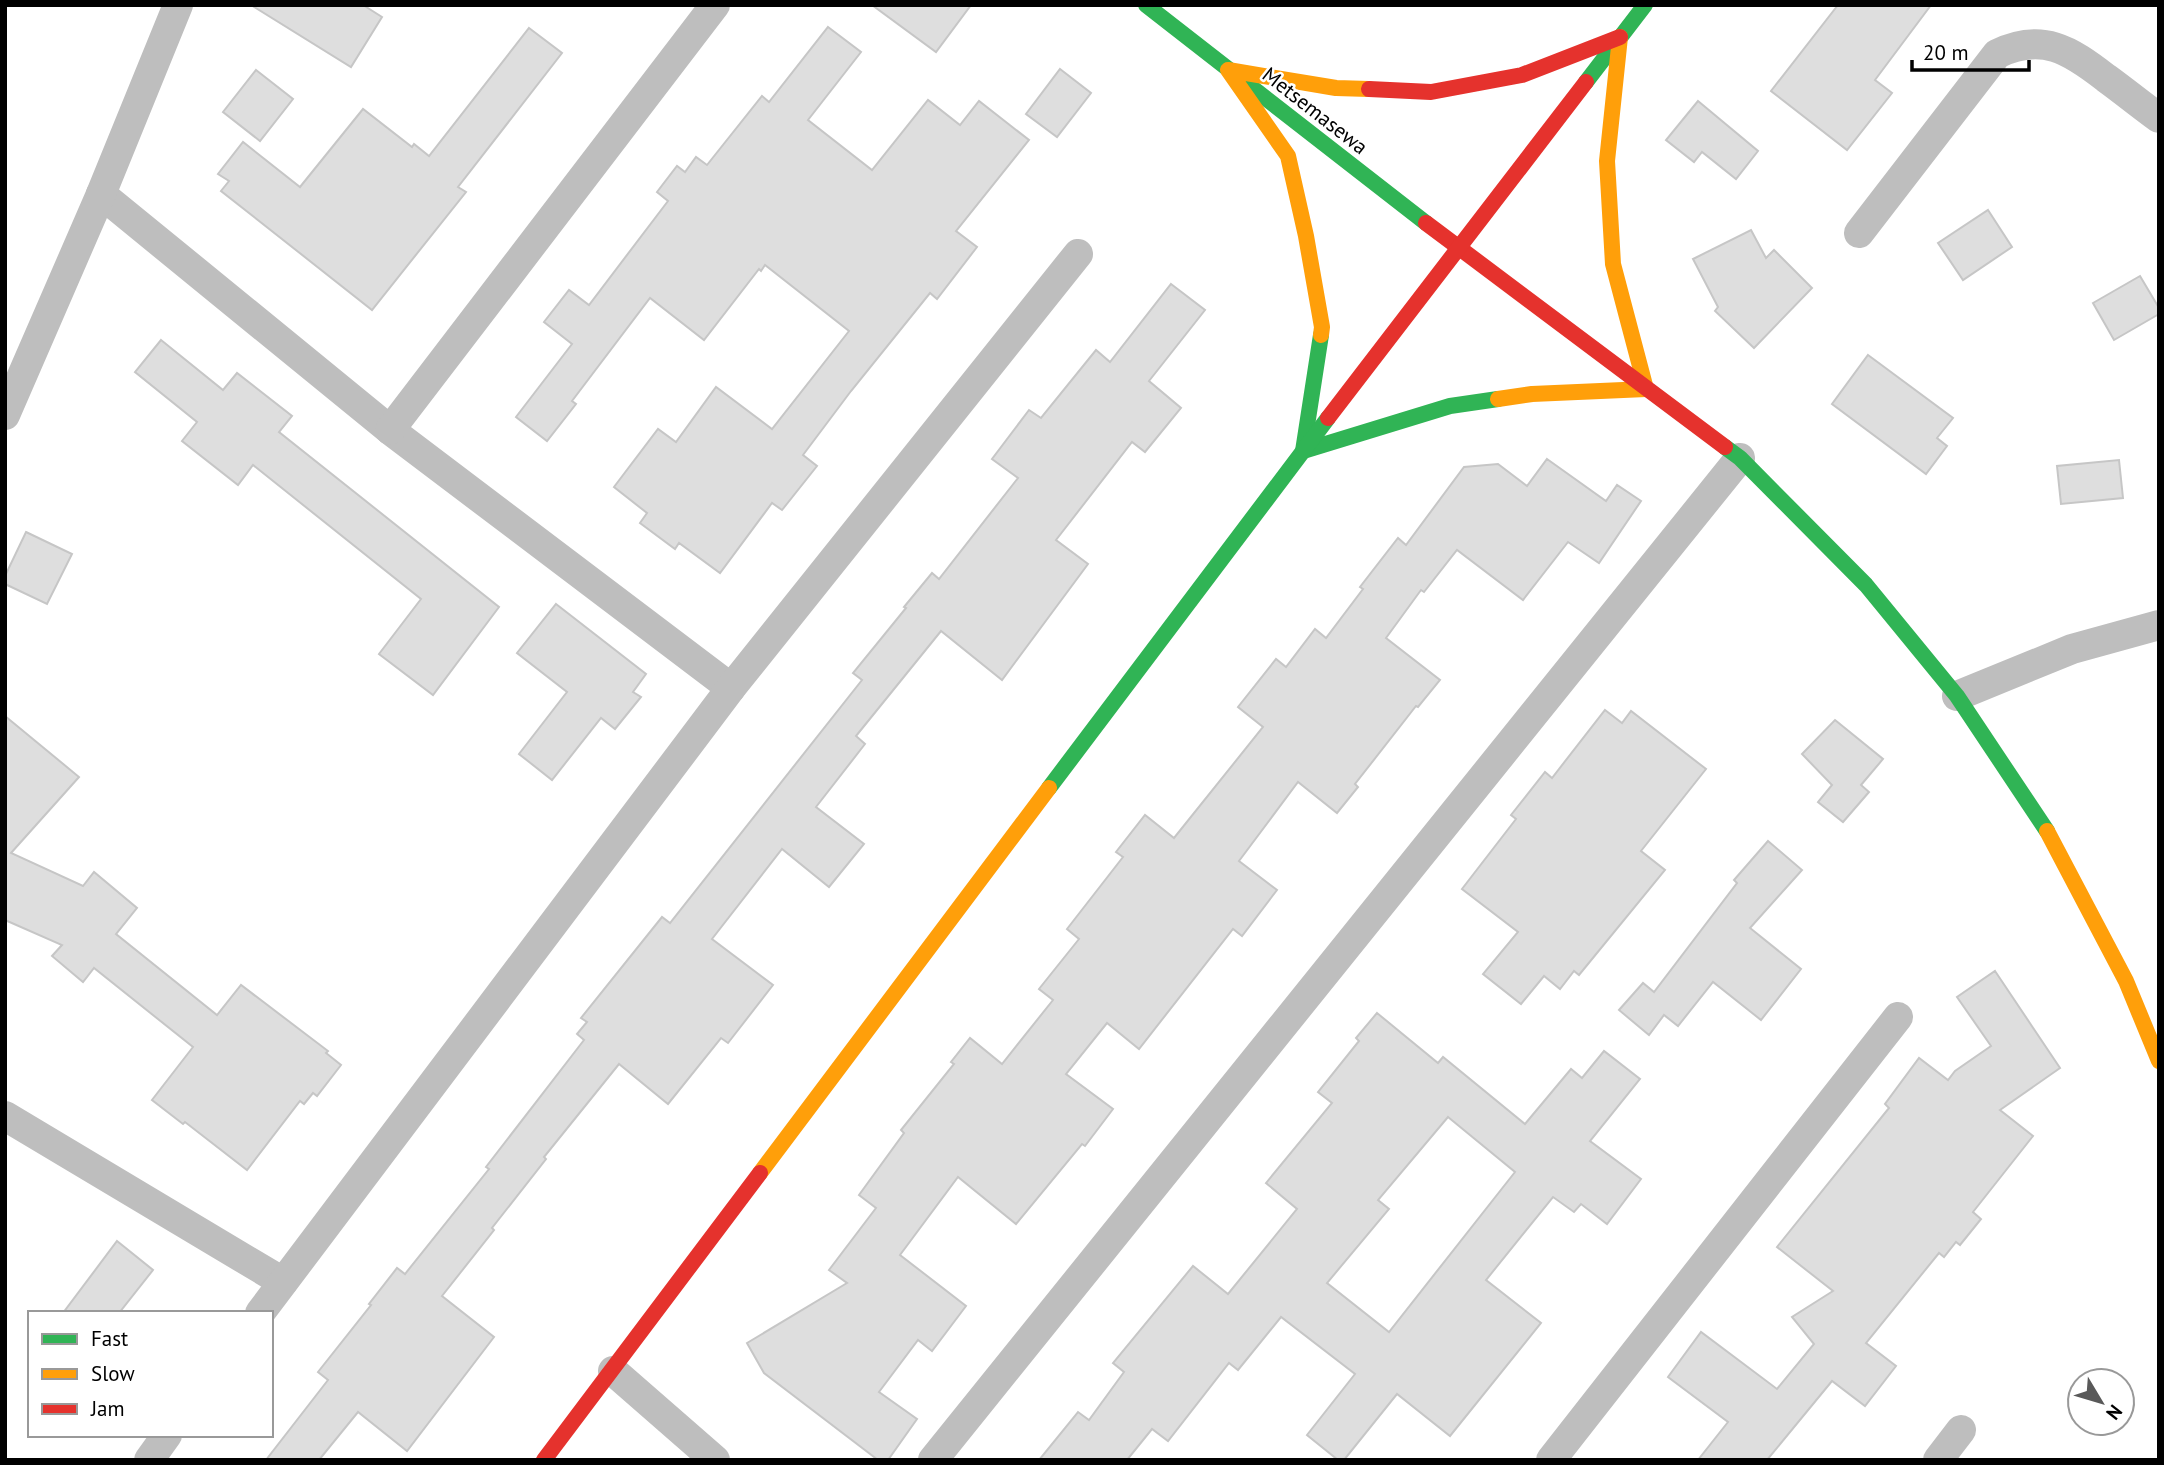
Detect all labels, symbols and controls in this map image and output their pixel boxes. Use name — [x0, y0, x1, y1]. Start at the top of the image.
scale bar — [1912, 28, 2029, 72]
text: 20 m — [1923, 39, 1969, 66]
street label: Metsemasewa — [1257, 61, 1373, 160]
legend — [28, 1311, 273, 1437]
text: Fast — [91, 1325, 128, 1352]
text: Slow — [91, 1360, 135, 1387]
north arrow — [2066, 1367, 2136, 1437]
text: Jam — [90, 1395, 125, 1422]
text: N — [2101, 1400, 2128, 1425]

